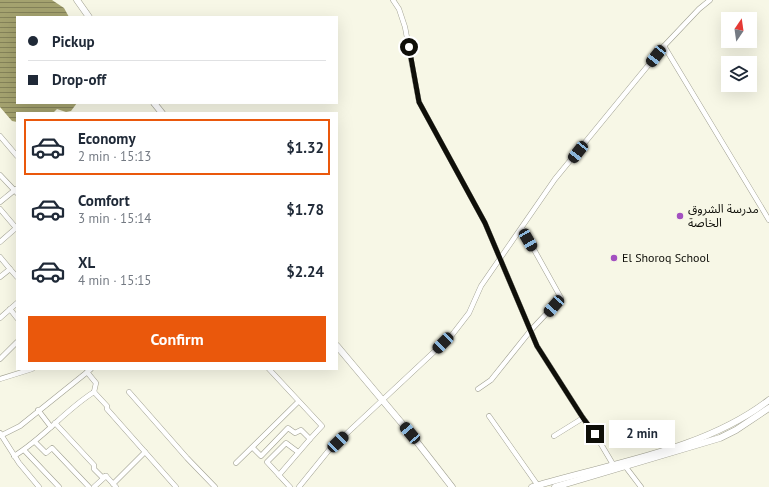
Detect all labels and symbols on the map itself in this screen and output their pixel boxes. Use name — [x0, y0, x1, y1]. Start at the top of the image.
north arrow — [721, 12, 757, 48]
route start — [400, 38, 418, 56]
car — [644, 43, 668, 69]
car — [566, 139, 590, 165]
place label: مدرسة الشروق الخاصة — [688, 201, 759, 230]
marker: مدرسة الشروق الخاصة — [675, 211, 685, 221]
car — [517, 227, 539, 253]
place label: El Shoroq School — [622, 250, 710, 265]
marker: El Shoroq School — [609, 253, 619, 263]
car — [542, 293, 566, 319]
car — [430, 330, 456, 356]
car — [398, 420, 422, 446]
callout: 2 min — [609, 420, 675, 448]
route end — [586, 425, 604, 443]
car — [325, 429, 351, 455]

